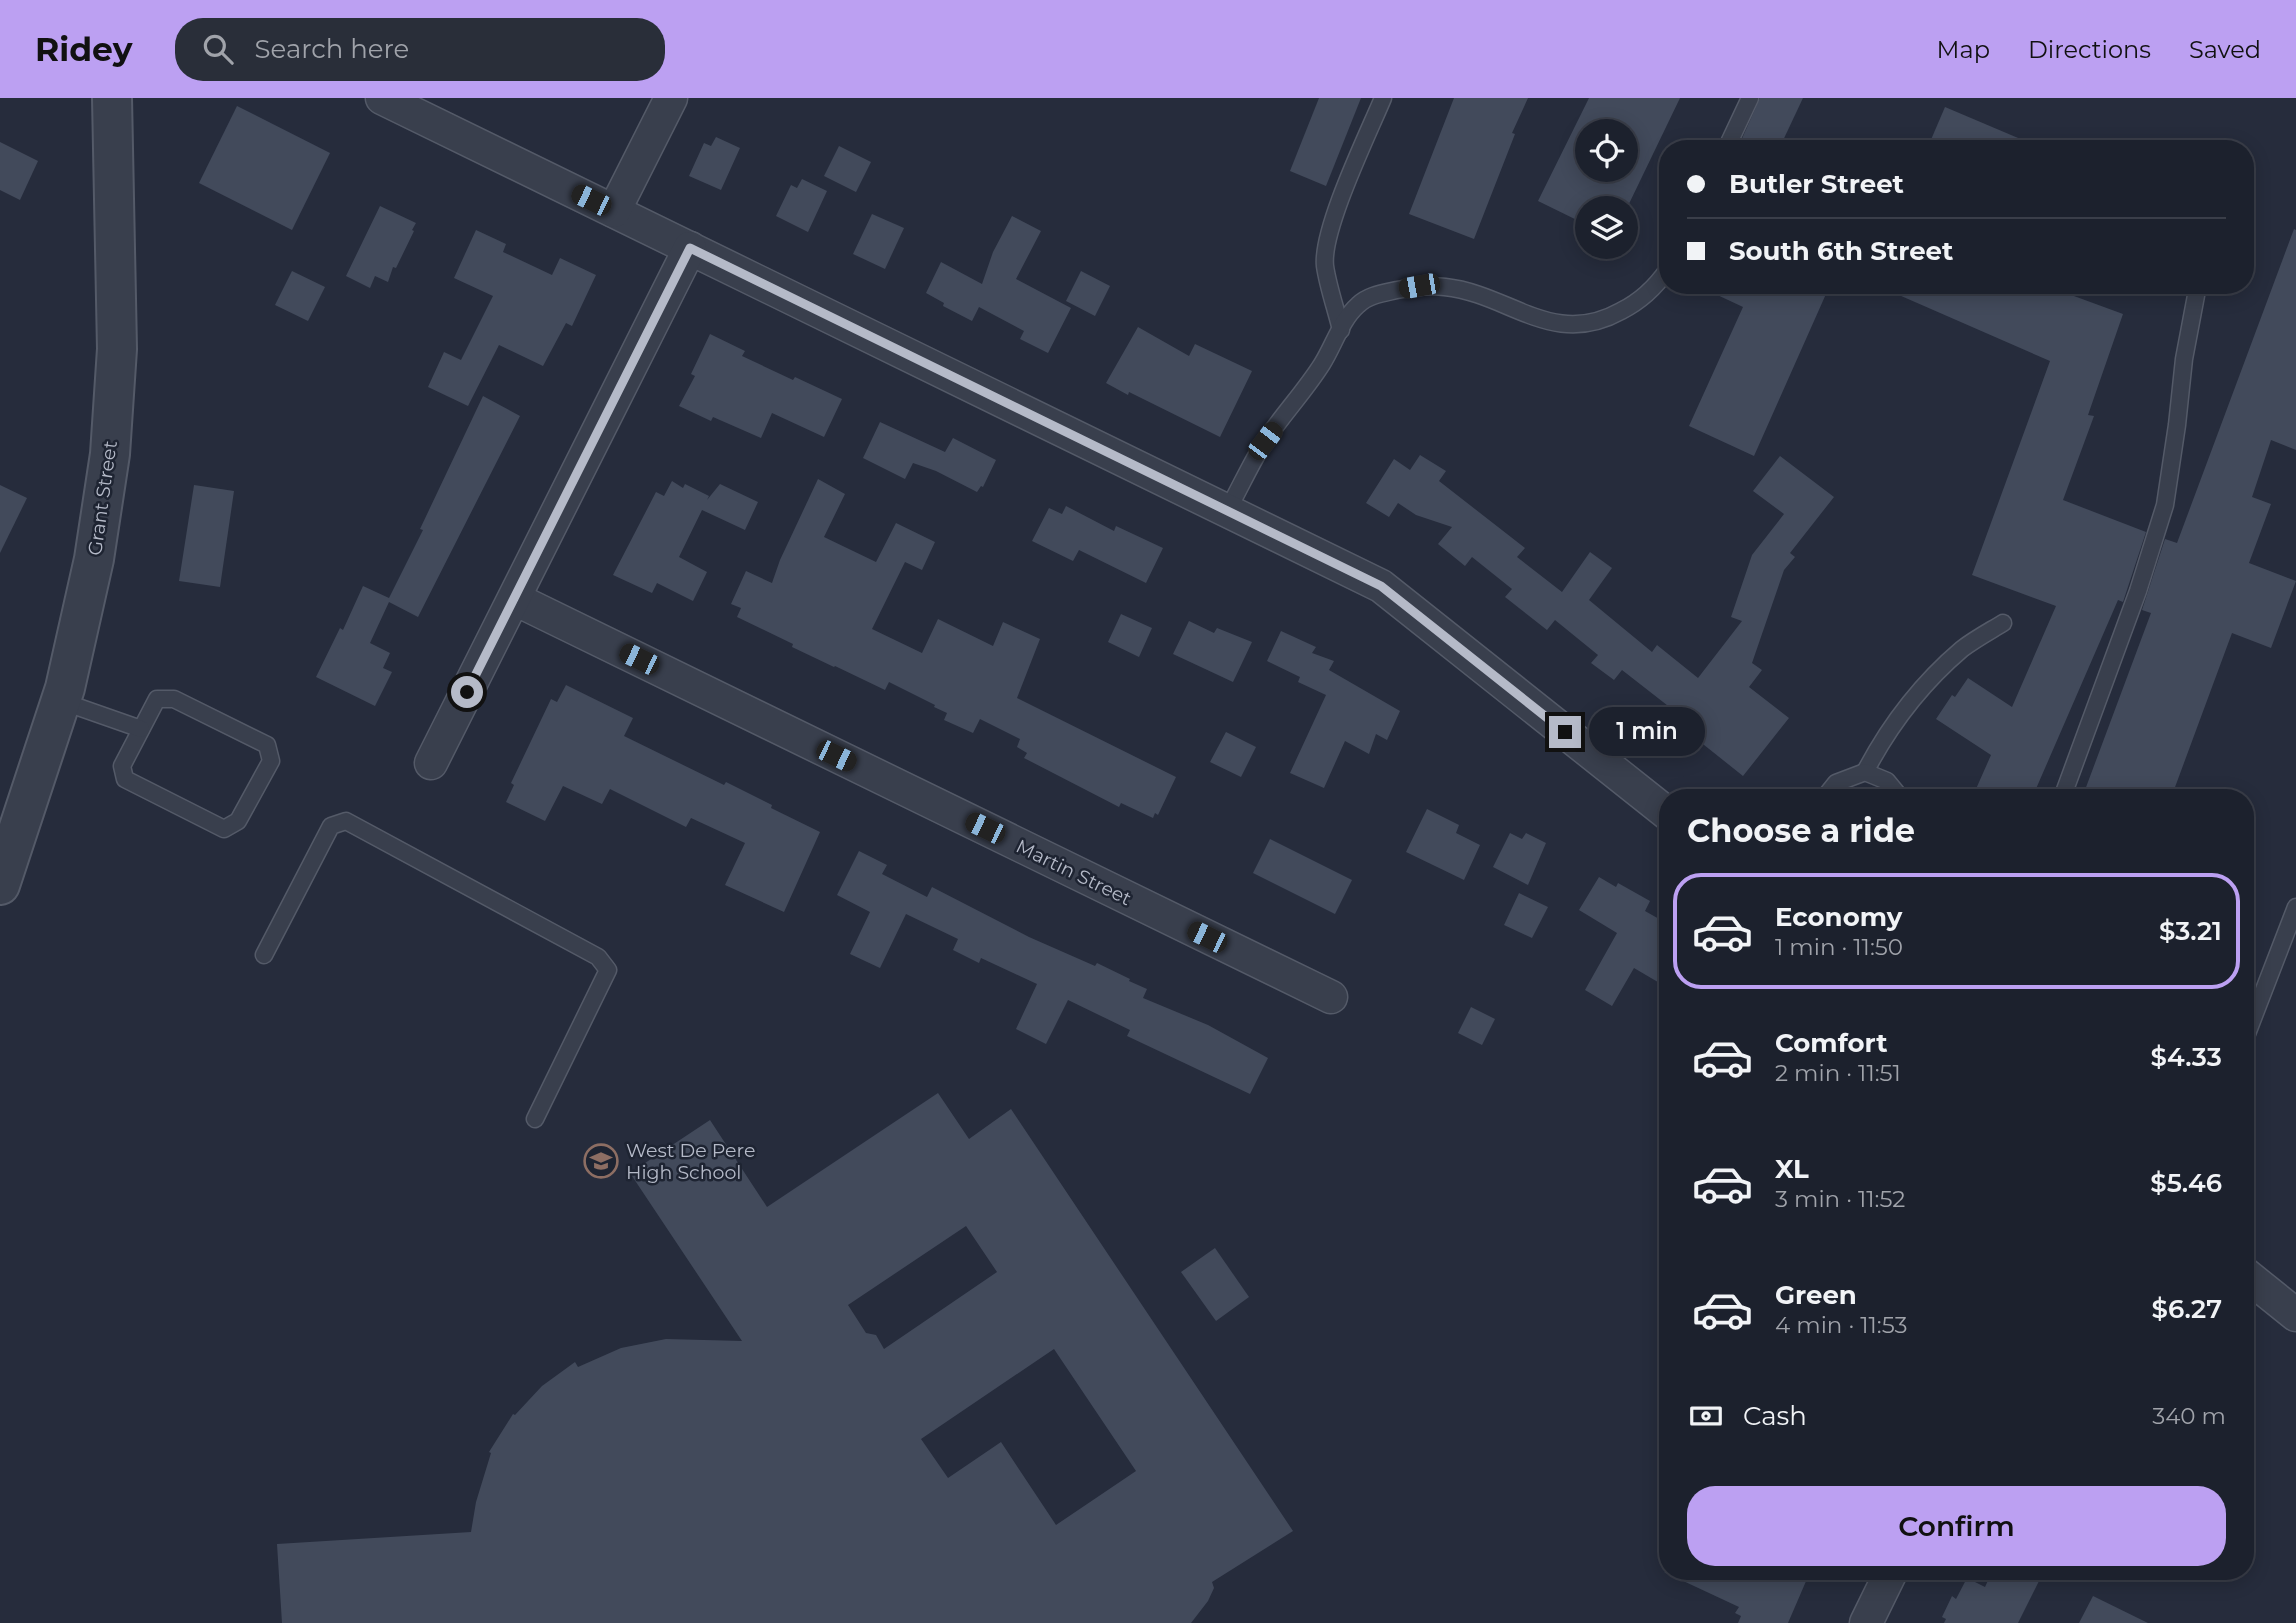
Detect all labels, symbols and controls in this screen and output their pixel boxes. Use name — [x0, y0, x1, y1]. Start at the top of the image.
search box — [175, 18, 665, 81]
text: Ridey — [35, 29, 133, 69]
icon: search — [199, 30, 237, 68]
text: Search here — [255, 33, 409, 65]
text: Map — [1937, 35, 1990, 64]
text: Directions — [2028, 35, 2151, 64]
text: Saved — [2189, 35, 2261, 64]
map controls — [1575, 119, 1638, 259]
button: locate — [1575, 119, 1638, 182]
text: Butler Street — [1729, 168, 1904, 200]
car — [568, 181, 615, 219]
button: layers — [1575, 196, 1638, 259]
text: South 6th Street — [1729, 235, 1953, 267]
car — [1397, 272, 1442, 300]
car — [1244, 418, 1287, 464]
street label: Grant Street — [83, 439, 122, 557]
car — [616, 640, 663, 678]
route start — [451, 676, 483, 708]
callout: 1 min — [1590, 708, 1705, 756]
route end — [1549, 716, 1581, 748]
text: 1 min — [1616, 717, 1678, 745]
car — [813, 737, 860, 775]
car — [962, 809, 1009, 847]
text: Choose a ride — [1687, 811, 1915, 850]
street label: Martin Street — [1012, 835, 1135, 910]
icon: car — [1691, 900, 1754, 963]
text: Economy — [1775, 901, 1902, 933]
text: $3.21 — [2159, 915, 2222, 947]
car — [1184, 918, 1231, 956]
text: 1 min · 11:50 — [1775, 933, 1903, 961]
icon: car — [1691, 1026, 1754, 1089]
text: Comfort — [1775, 1027, 1887, 1059]
text: $4.33 — [2150, 1041, 2222, 1073]
text: 2 min · 11:51 — [1775, 1059, 1901, 1087]
place label: West De Pere High School — [626, 1139, 755, 1184]
school or university icon: West De Pere High School — [582, 1142, 620, 1180]
icon: car — [1691, 1152, 1754, 1215]
text: XL — [1775, 1153, 1809, 1185]
text: $5.46 — [2150, 1167, 2222, 1199]
text: 3 min · 11:52 — [1775, 1185, 1905, 1213]
icon: car — [1691, 1278, 1754, 1341]
text: Green — [1775, 1279, 1857, 1311]
text: $6.27 — [2152, 1293, 2222, 1325]
text: 4 min · 11:53 — [1775, 1311, 1908, 1339]
icon: cash — [1687, 1397, 1725, 1435]
text: Cash — [1743, 1400, 1807, 1432]
text: 340 m — [2152, 1402, 2226, 1430]
button: Confirm — [1687, 1486, 2226, 1566]

